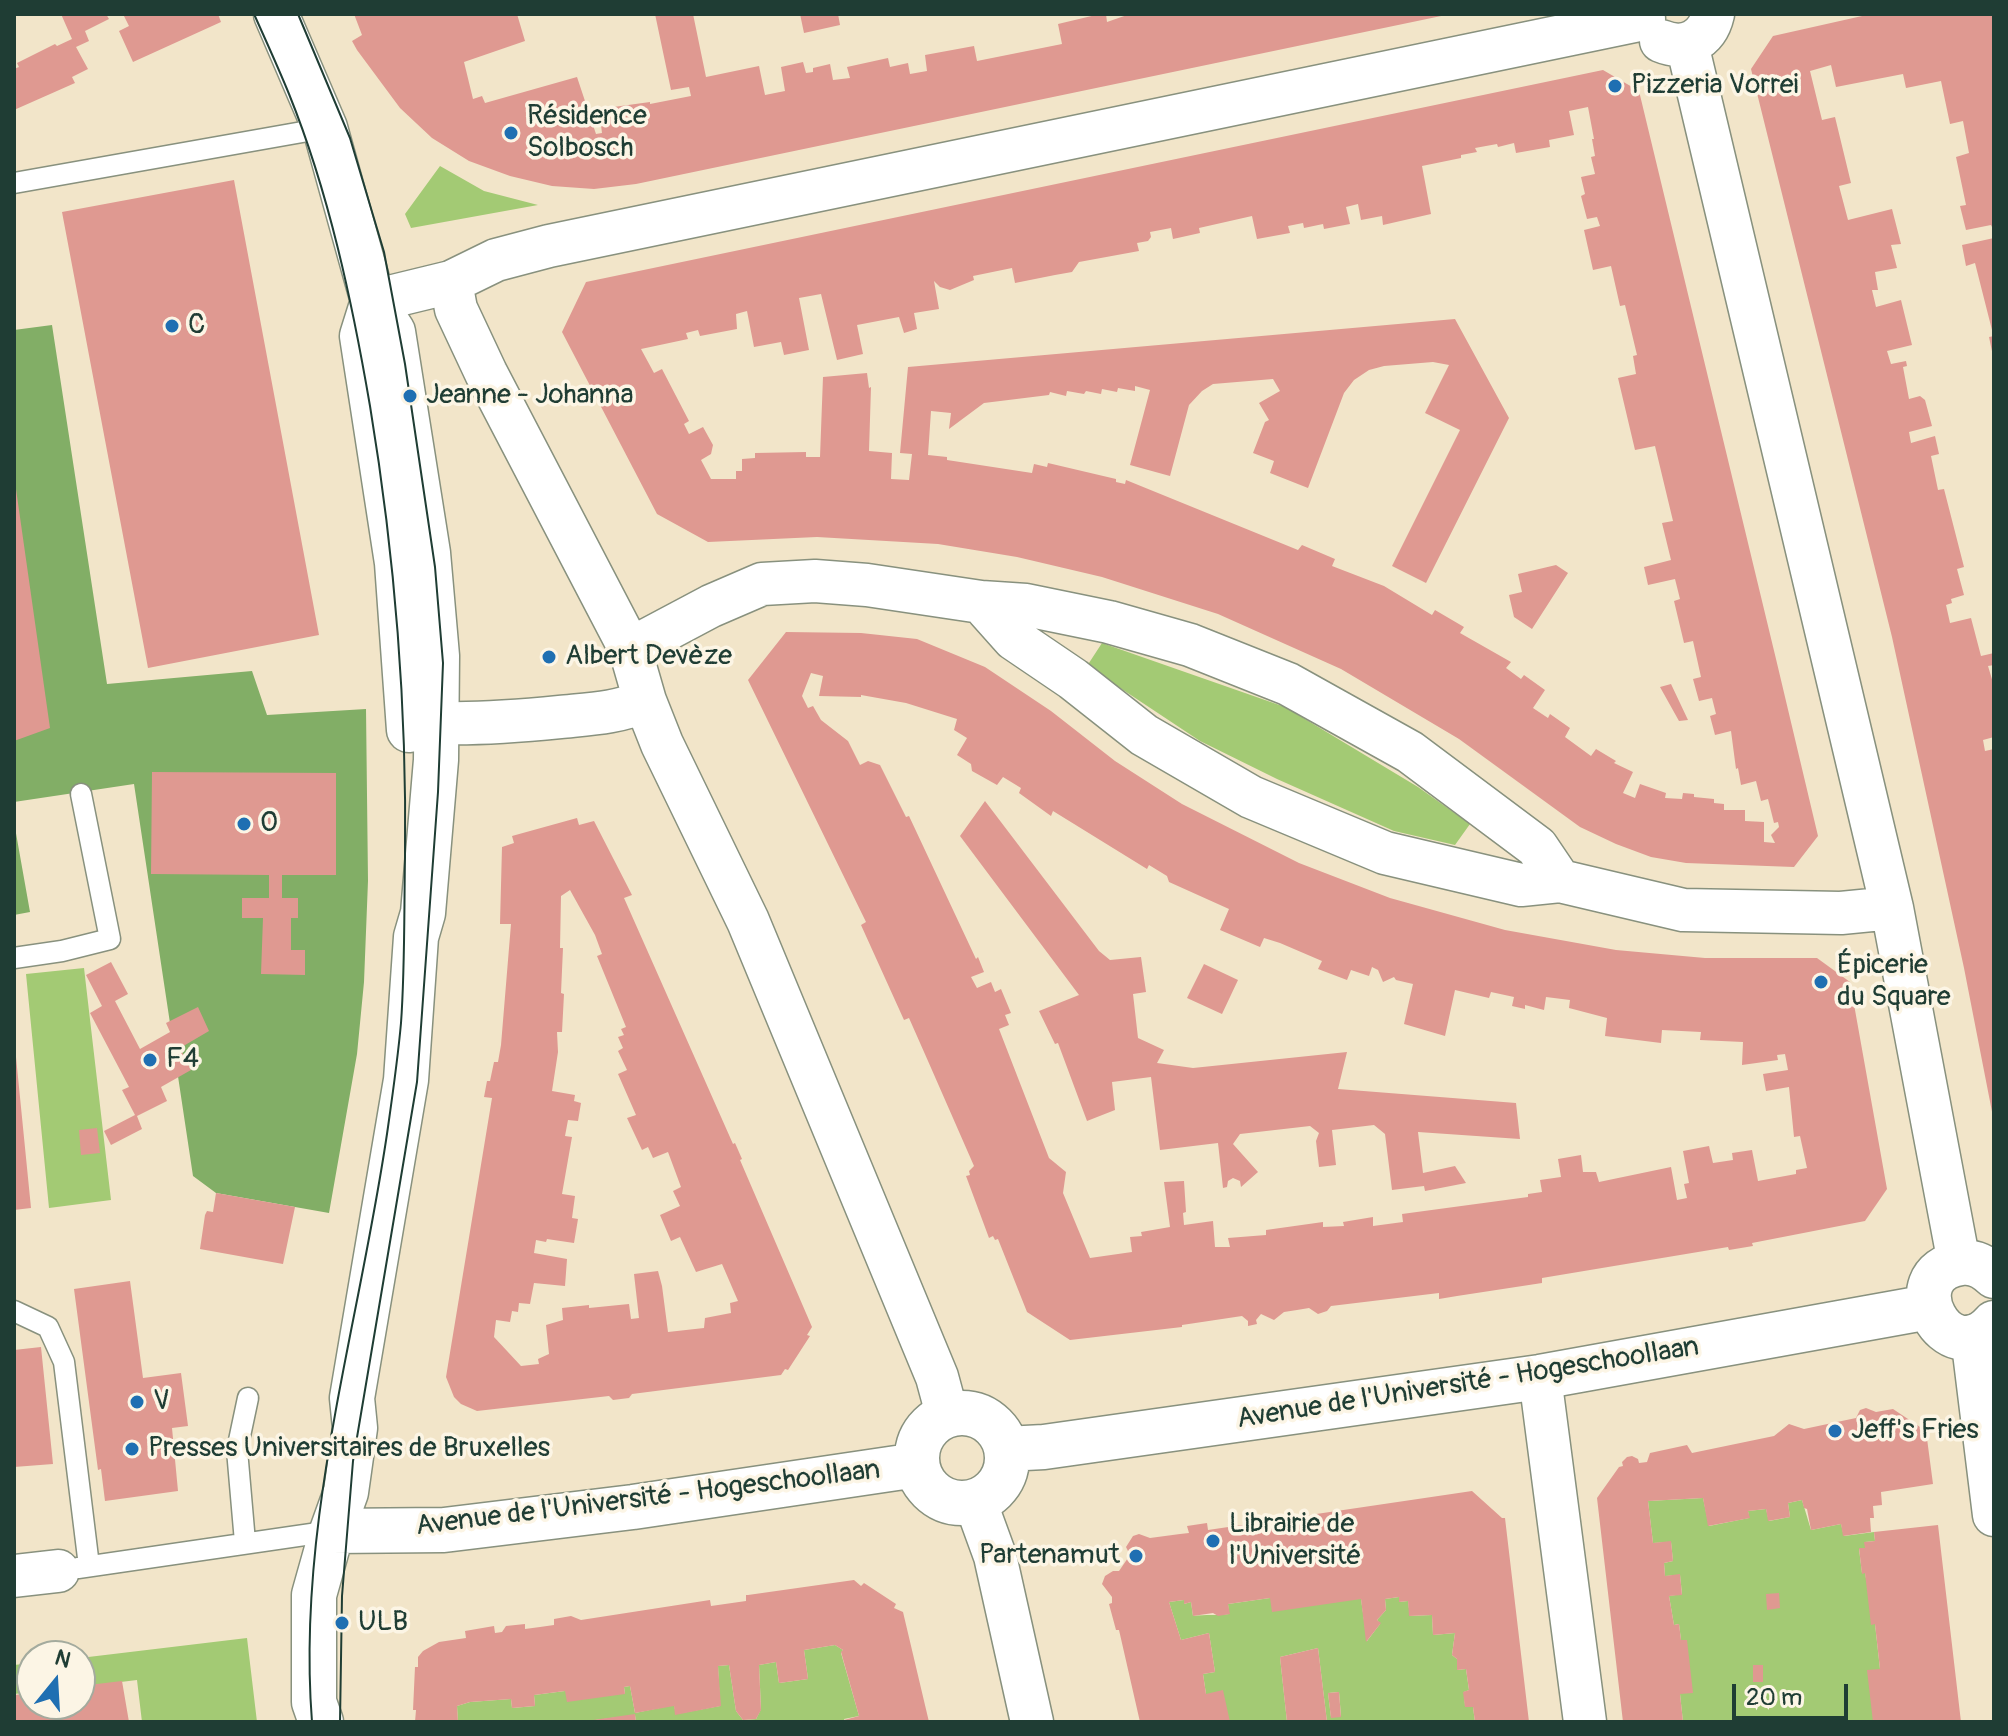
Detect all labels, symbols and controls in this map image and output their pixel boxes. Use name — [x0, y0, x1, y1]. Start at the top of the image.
place label: Pizzeria Vorrei — [1631, 69, 1799, 103]
marker: Pizzeria Vorrei — [1606, 77, 1624, 95]
place label: Résidence Solbosch — [527, 100, 647, 166]
marker: Résidence Solbosch — [502, 124, 520, 142]
place label: C — [188, 309, 205, 343]
marker: C — [163, 317, 181, 335]
place label: Jeanne - Johanna — [426, 379, 633, 413]
marker: Jeanne - Johanna — [401, 387, 419, 405]
place label: Albert Devèze — [565, 640, 732, 674]
marker: Albert Devèze — [540, 648, 558, 666]
place label: O — [260, 807, 278, 841]
marker: O — [235, 815, 253, 833]
place label: Épicerie du Square — [1837, 949, 1951, 1015]
marker: Épicerie du Square — [1812, 973, 1830, 991]
place label: F4 — [166, 1043, 199, 1077]
marker: F4 — [141, 1051, 159, 1069]
street label: Avenue de l'Université - Hogeschoollaan — [1234, 1331, 1702, 1437]
place label: V — [153, 1385, 170, 1419]
marker: V — [128, 1393, 146, 1411]
place label: Jeff's Fries — [1851, 1414, 1979, 1448]
marker: Jeff's Fries — [1826, 1422, 1844, 1440]
place label: Presses Universitaires de Bruxelles — [148, 1432, 550, 1466]
marker: Presses Universitaires de Bruxelles — [123, 1440, 141, 1458]
street label: Avenue de l'Université - Hogeschoollaan — [414, 1454, 882, 1544]
place label: Librairie de l'Université — [1229, 1508, 1361, 1574]
marker: Librairie de l'Université — [1204, 1532, 1222, 1550]
place label: Partenamut — [979, 1539, 1120, 1573]
marker: Partenamut — [1127, 1547, 1145, 1565]
place label: ULB — [358, 1606, 408, 1640]
marker: ULB — [333, 1614, 351, 1632]
north arrow — [16, 1640, 96, 1720]
text: N — [51, 1643, 74, 1675]
scale bar — [1736, 1668, 1852, 1718]
text: 20 m — [1746, 1683, 1802, 1712]

